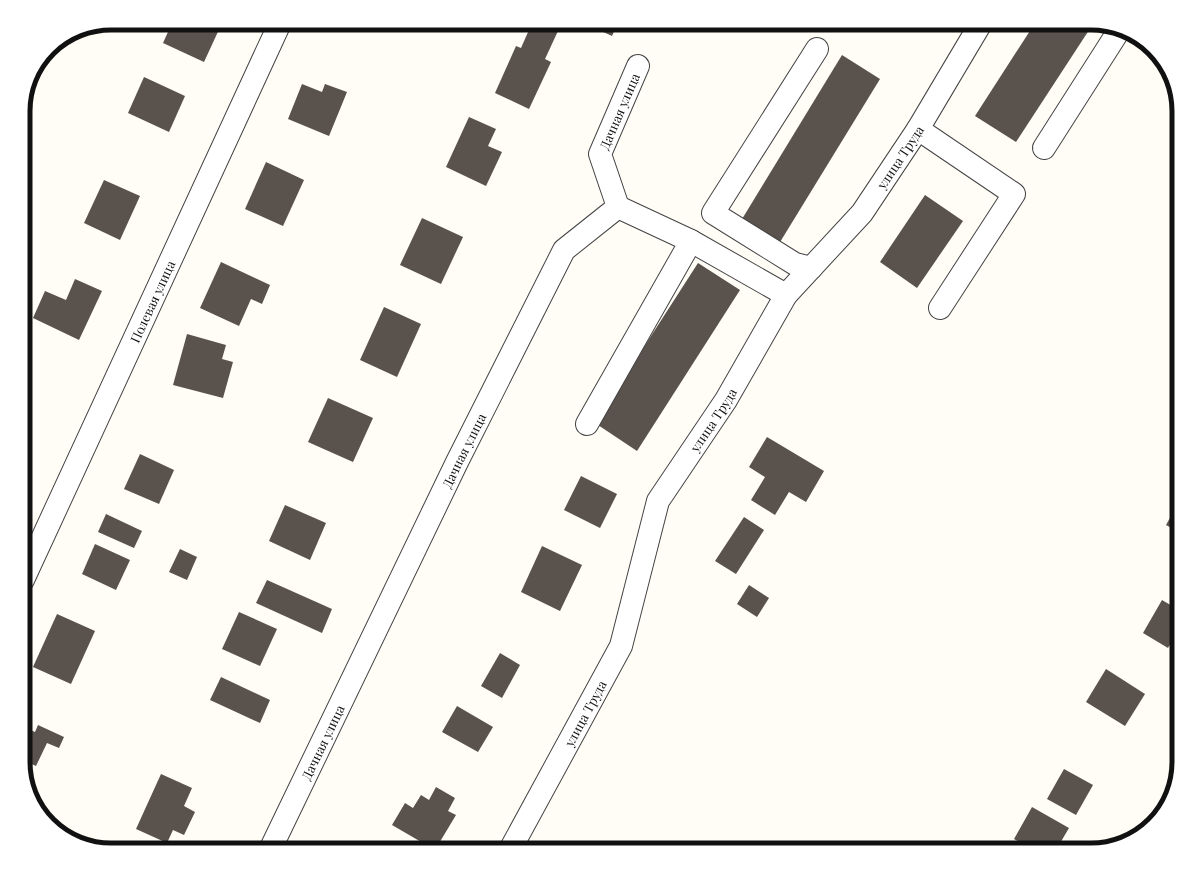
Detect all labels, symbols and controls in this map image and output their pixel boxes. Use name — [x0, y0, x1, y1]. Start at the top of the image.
street label: Дачная улица — [595, 70, 643, 152]
street label: улица Труда — [872, 121, 927, 193]
street label: Полевая улица — [125, 257, 178, 345]
street label: улица Труда — [685, 384, 740, 455]
street label: Дачная улица — [437, 410, 489, 490]
street label: улица Труда — [559, 676, 610, 750]
street label: Дачная улица — [297, 701, 348, 782]

